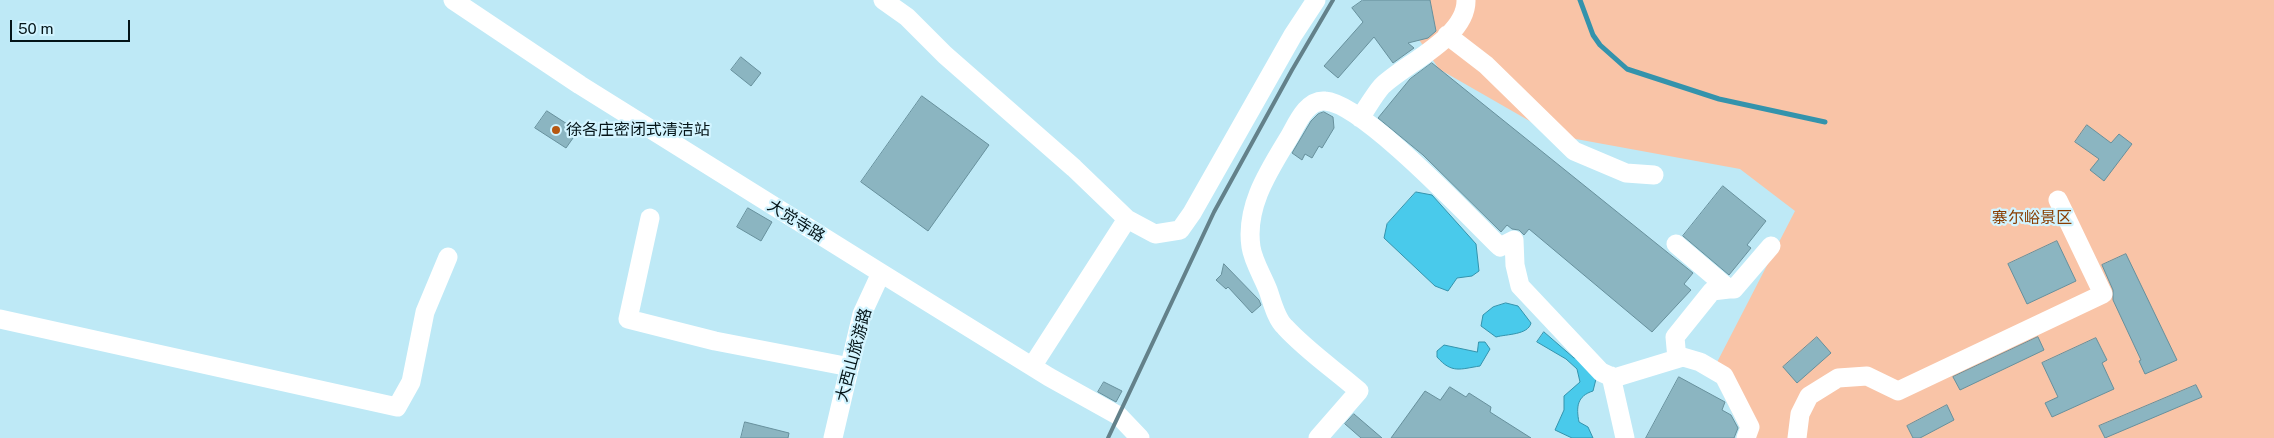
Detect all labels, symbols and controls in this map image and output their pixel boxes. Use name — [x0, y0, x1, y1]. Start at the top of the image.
scale bar — [12, 10, 132, 42]
text: 50 m — [18, 20, 53, 37]
place label: 徐各庄密闭式清洁站 — [566, 120, 710, 140]
marker: 徐各庄密闭式清洁站 — [550, 124, 562, 136]
street label: 大觉寺路 — [764, 196, 828, 246]
park label: 寨尔峪景区 — [1992, 208, 2072, 228]
street label: 大西山旅游路 — [832, 306, 876, 404]

